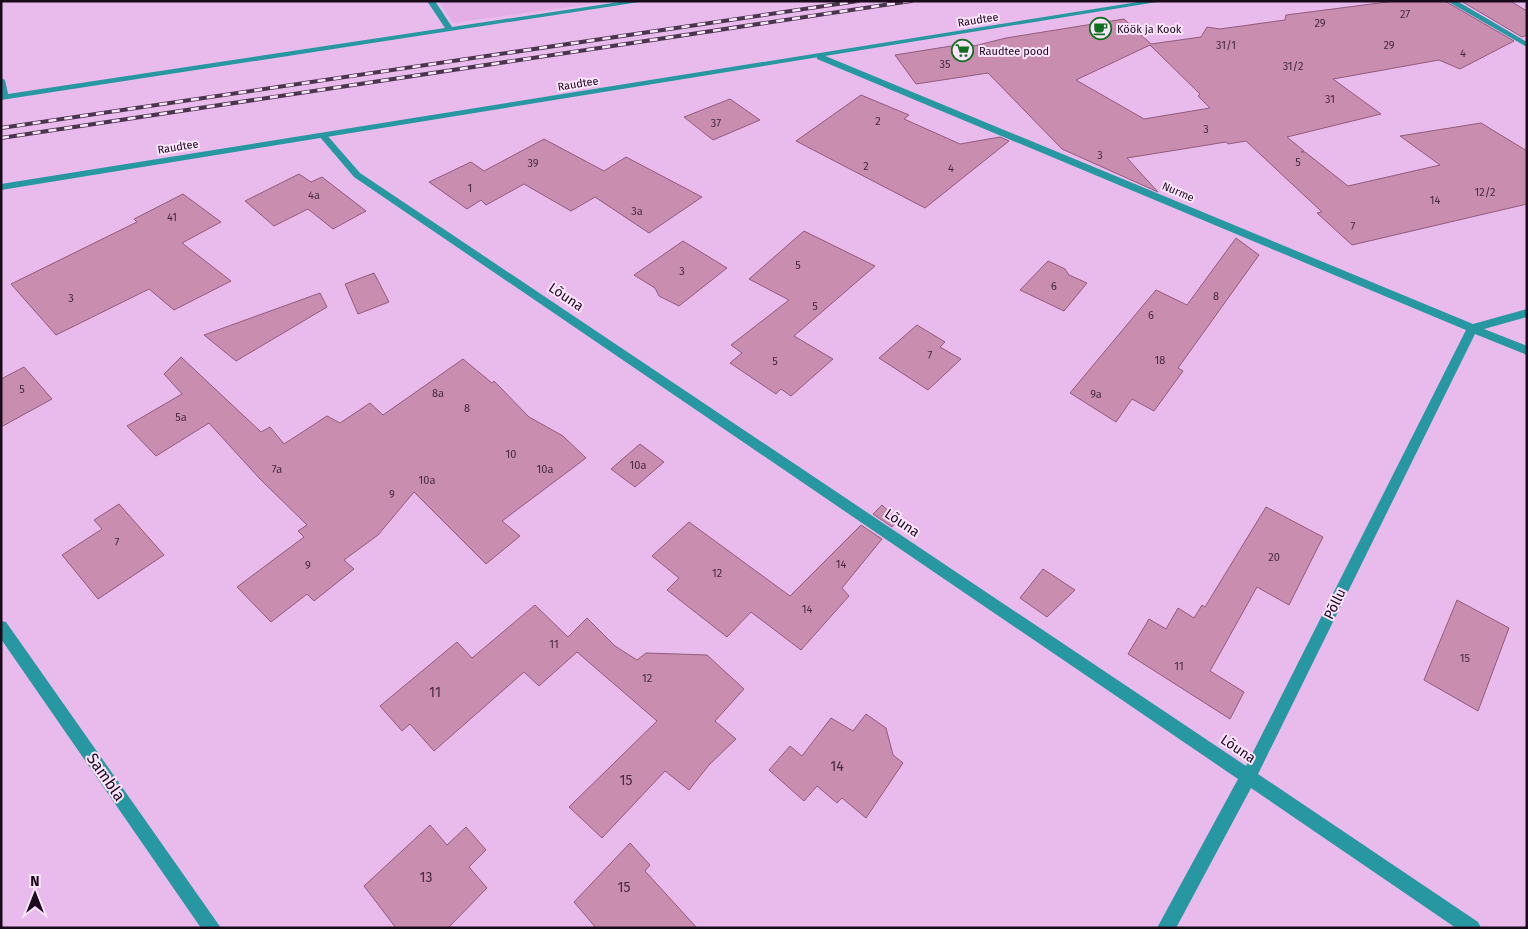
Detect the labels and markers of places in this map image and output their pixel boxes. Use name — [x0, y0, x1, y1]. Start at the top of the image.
cafe icon: Köök ja Kook — [1089, 17, 1113, 41]
place label: Köök ja Kook — [1117, 23, 1182, 36]
supermarket icon: Raudtee pood — [951, 39, 975, 63]
place label: Raudtee pood — [979, 45, 1049, 58]

